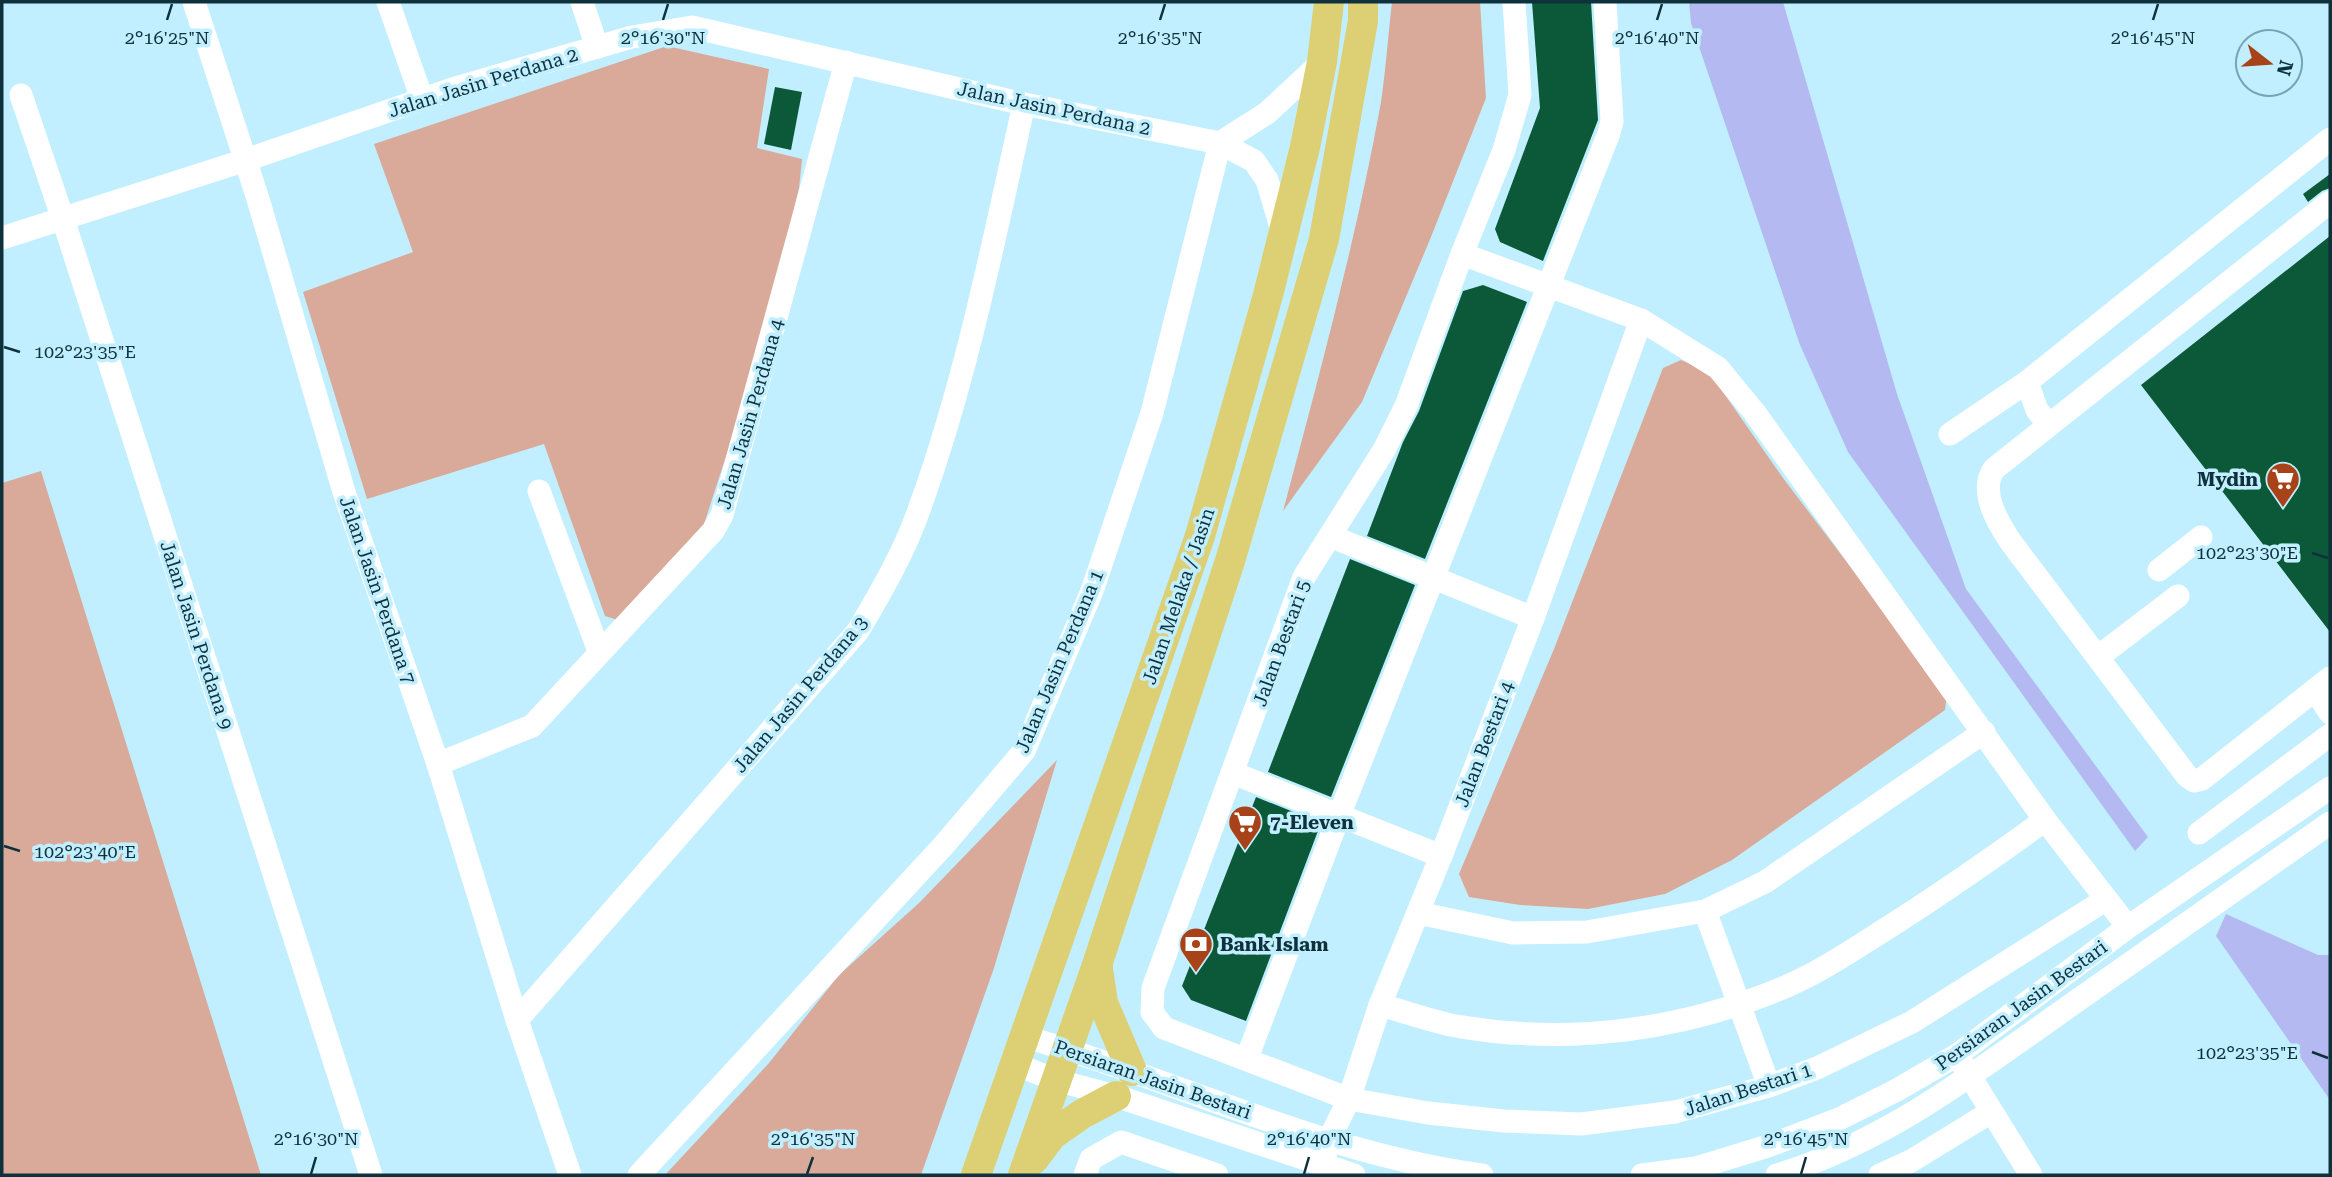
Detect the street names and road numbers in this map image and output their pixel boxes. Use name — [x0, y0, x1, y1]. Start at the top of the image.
street label: Jalan Jasin Perdana 2 — [386, 43, 581, 122]
street label: Jalan Jasin Perdana 2 — [955, 77, 1153, 140]
street label: Jalan Jasin Perdana 4 — [712, 316, 789, 512]
street label: Jalan Jasin Perdana 7 — [335, 493, 421, 687]
street label: Jalan Melaka / Jasin — [1137, 505, 1220, 688]
street label: Jalan Jasin Perdana 9 — [155, 538, 238, 732]
street label: Jalan Jasin Perdana 1 — [1010, 566, 1108, 756]
street label: Jalan Bestari 5 — [1248, 577, 1315, 709]
street label: Jalan Jasin Perdana 3 — [728, 612, 872, 777]
street label: Jalan Bestari 4 — [1450, 678, 1519, 810]
street label: Persiaran Jasin Bestari — [1931, 935, 2112, 1075]
street label: Persiaran Jasin Bestari — [1051, 1035, 1254, 1124]
street label: Jalan Bestari 1 — [1682, 1058, 1815, 1121]

